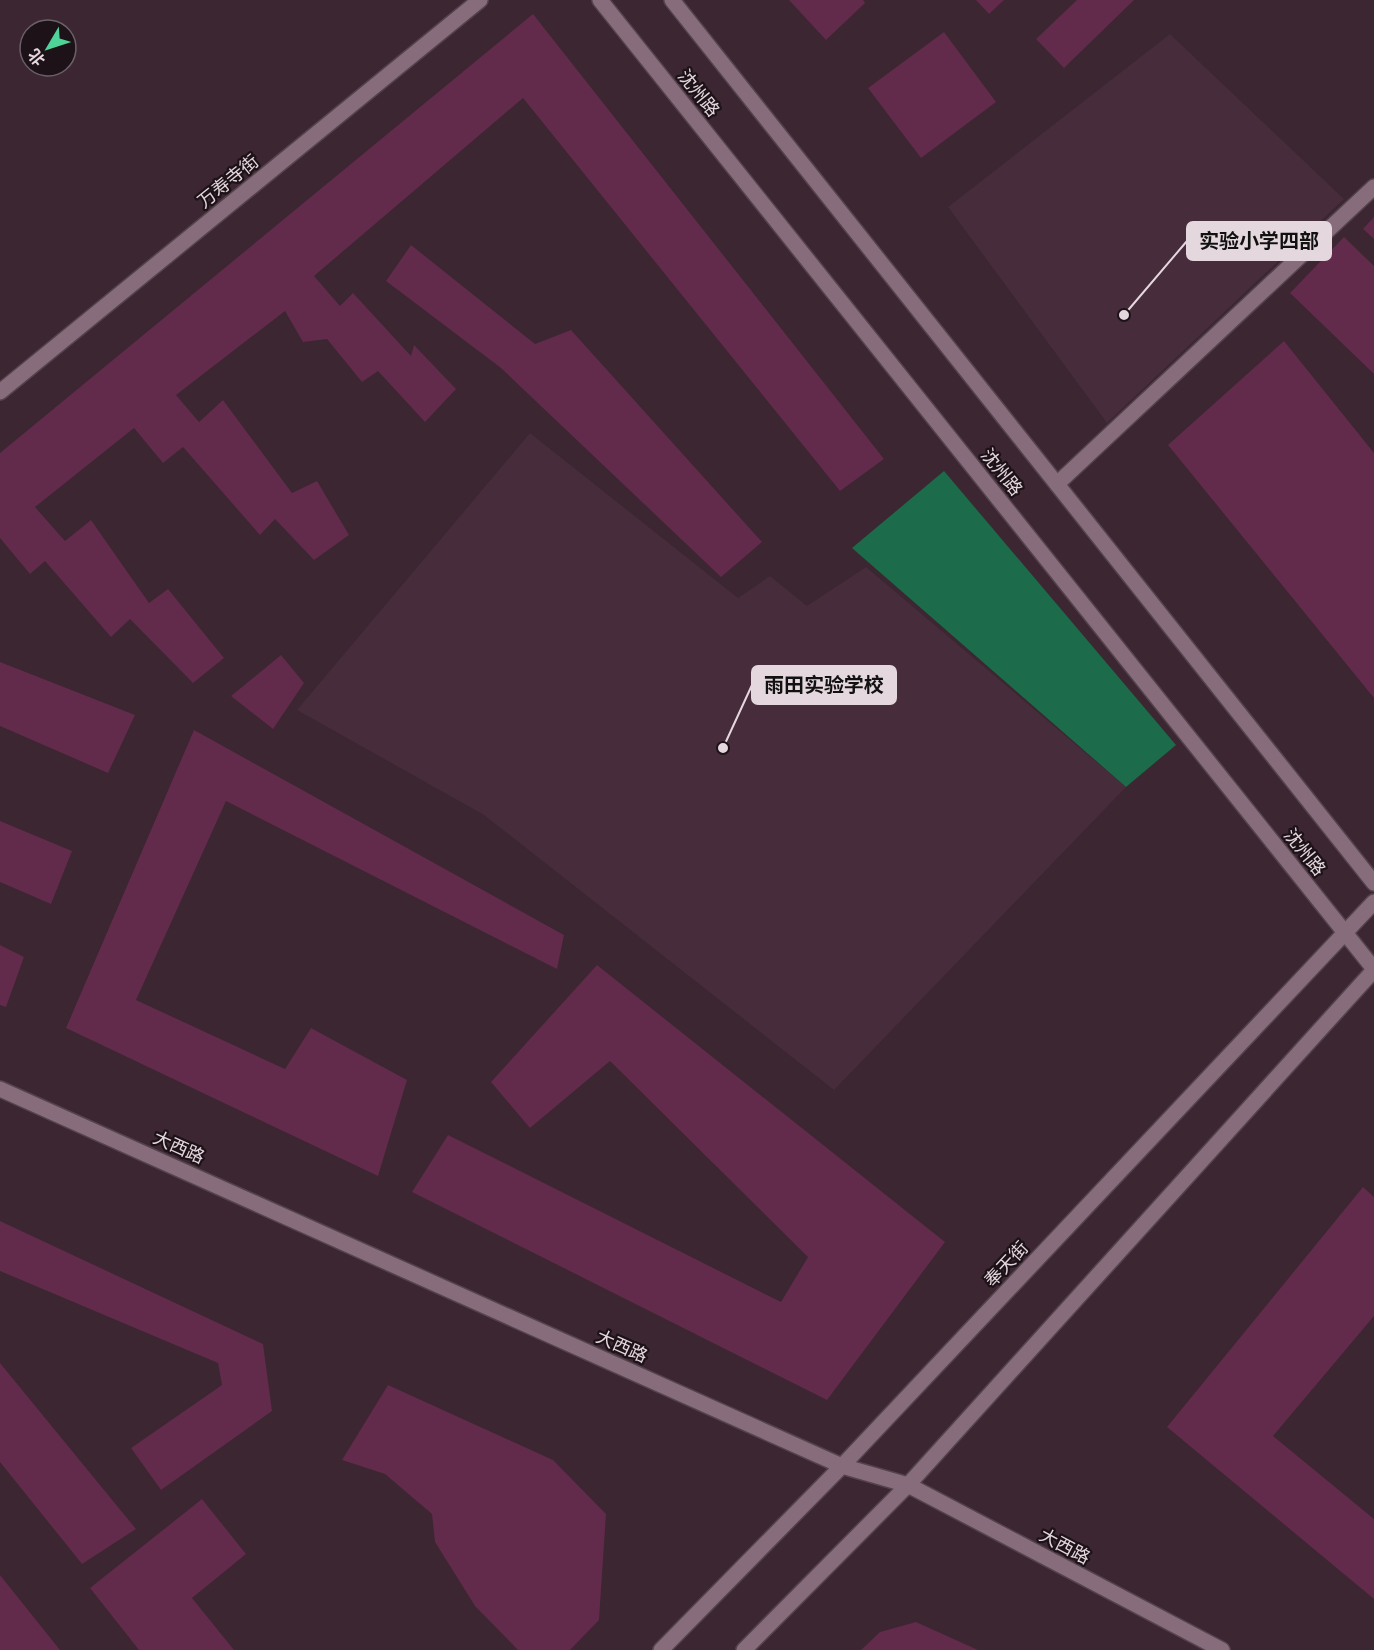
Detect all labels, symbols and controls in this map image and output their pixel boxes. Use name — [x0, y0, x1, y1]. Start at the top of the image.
north arrow — [18, 18, 78, 78]
text: 北 — [24, 45, 49, 70]
street label: 沈州路 — [673, 65, 725, 121]
street label: 万寿寺街 — [193, 149, 263, 213]
callout: 实验小学四部 — [1187, 222, 1331, 260]
text: 实验小学四部 — [1199, 228, 1319, 253]
street label: 沈州路 — [976, 444, 1028, 500]
callout: 雨田实验学校 — [752, 666, 896, 704]
text: 雨田实验学校 — [764, 672, 884, 697]
street label: 沈州路 — [1279, 824, 1331, 880]
street label: 大西路 — [150, 1126, 208, 1168]
street label: 奉天街 — [979, 1236, 1033, 1292]
street label: 大西路 — [593, 1325, 651, 1367]
street label: 大西路 — [1036, 1523, 1094, 1569]

